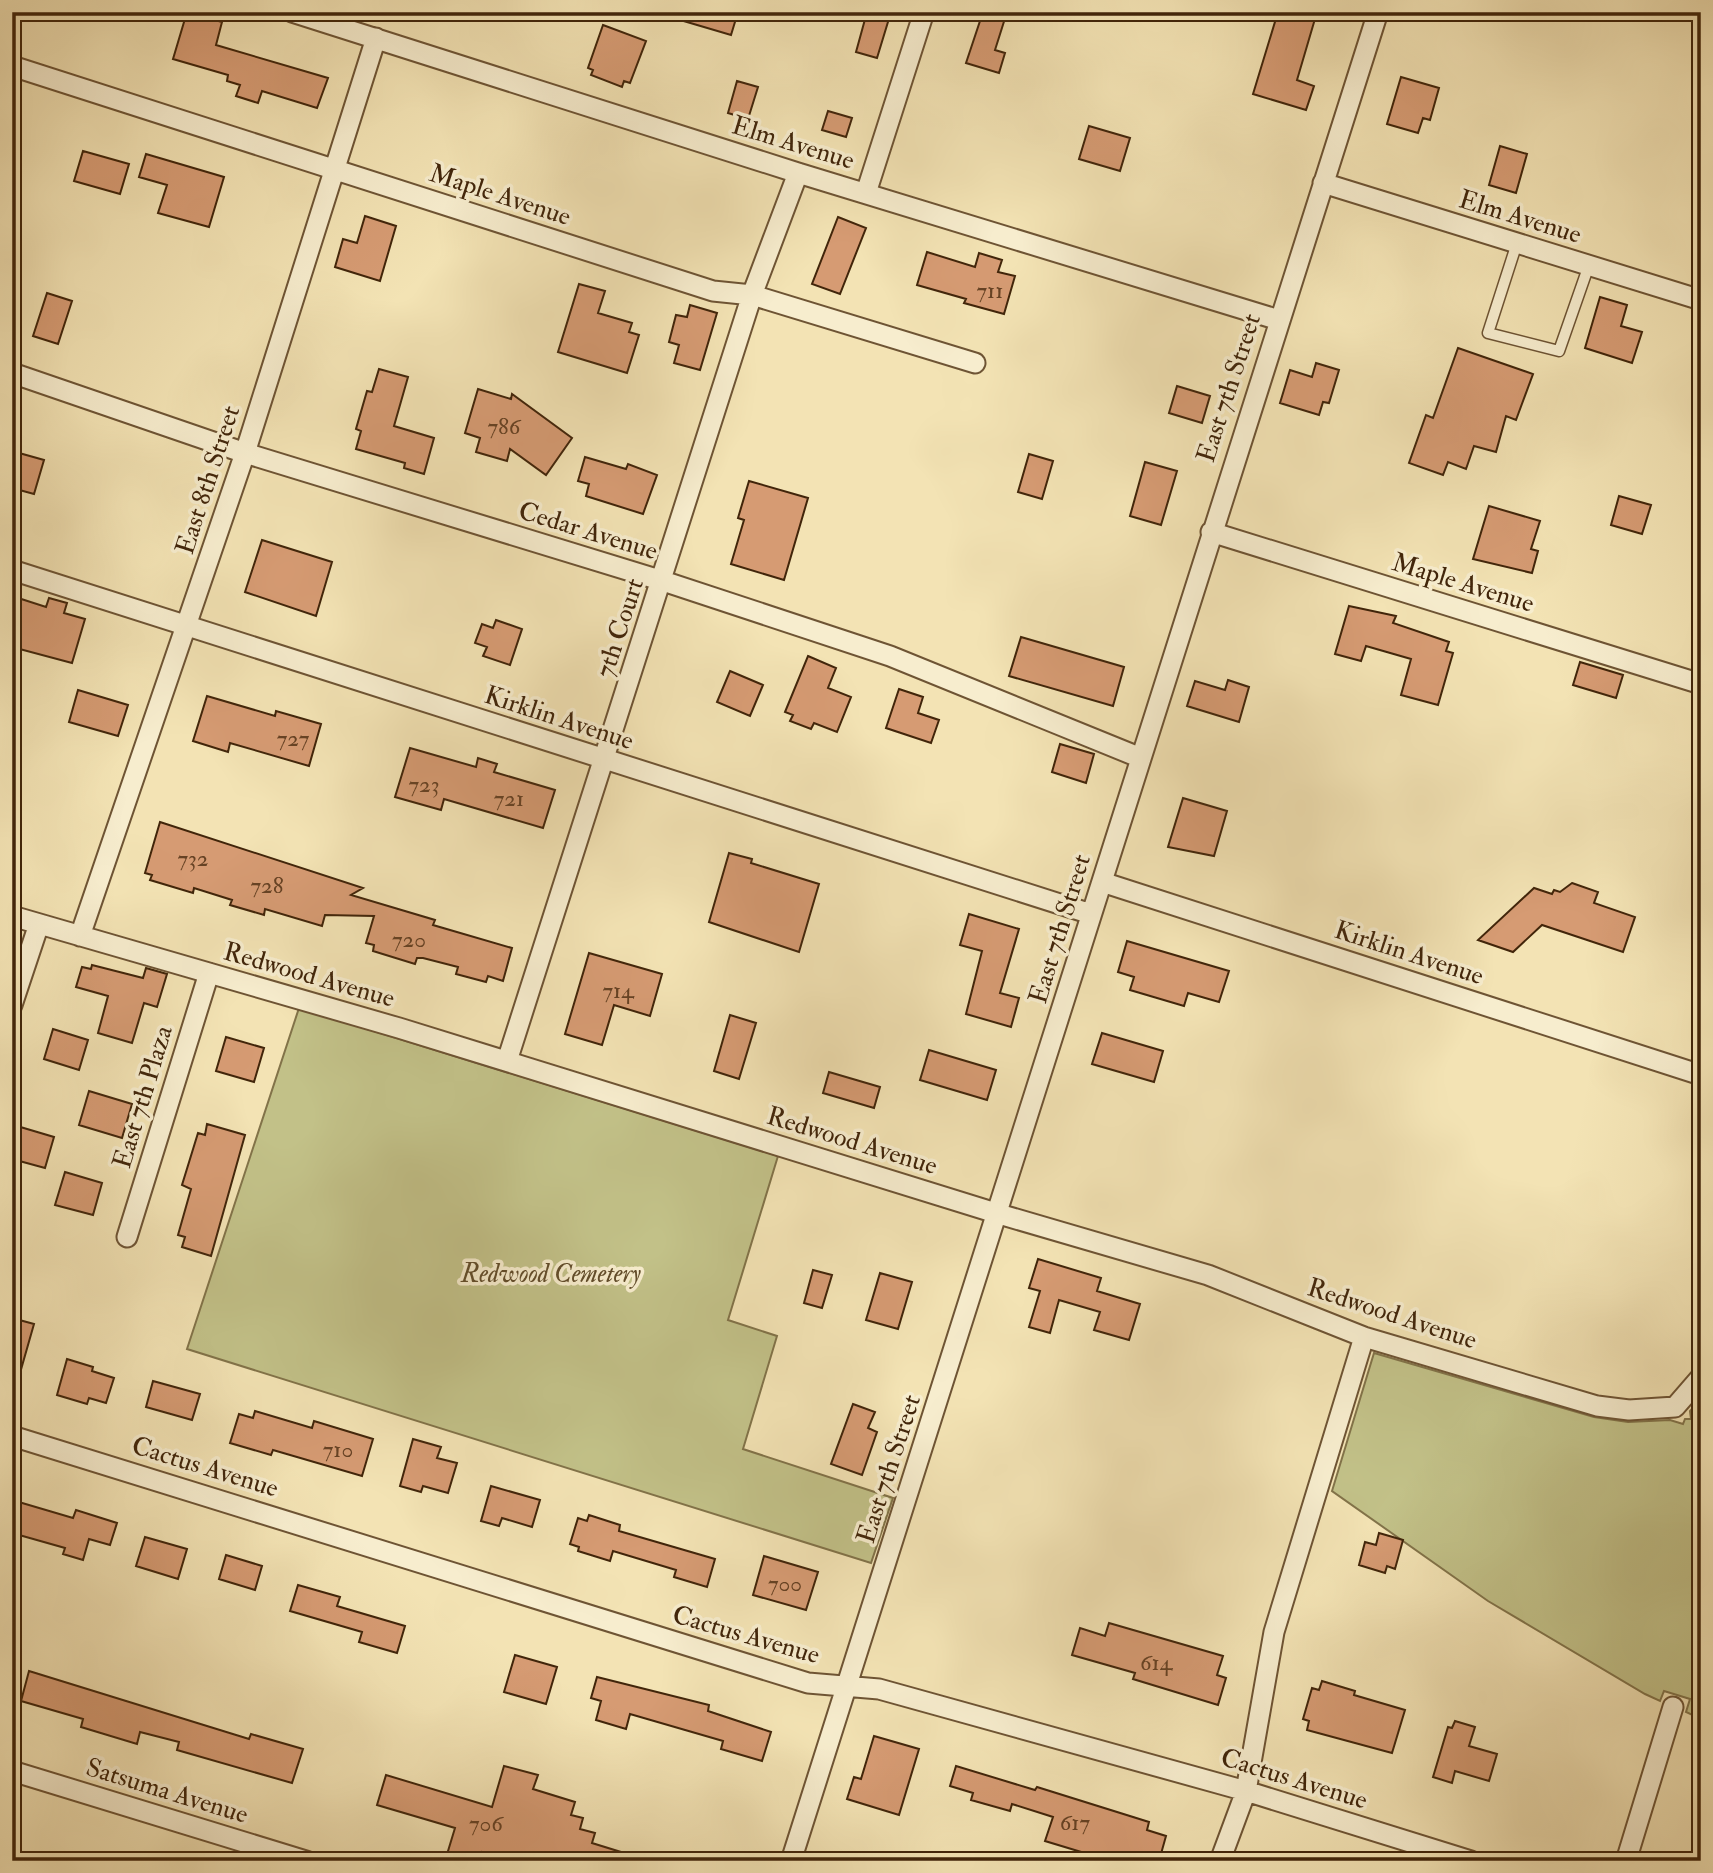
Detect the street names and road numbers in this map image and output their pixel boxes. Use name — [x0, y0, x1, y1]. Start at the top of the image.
street label: Elm Avenue — [728, 109, 858, 177]
street label: Maple Avenue — [425, 157, 575, 234]
street label: Elm Avenue — [1455, 183, 1585, 251]
street label: East 7th Street — [1190, 310, 1268, 466]
street label: East 8th Street — [169, 402, 247, 558]
street label: Cedar Avenue — [515, 495, 662, 567]
street label: Maple Avenue — [1388, 546, 1538, 621]
street label: 7th Court — [589, 574, 651, 682]
street label: Kirklin Avenue — [480, 679, 638, 757]
street label: East 7th Street — [1022, 851, 1098, 1007]
street label: Kirklin Avenue — [1330, 914, 1488, 992]
street label: Redwood Avenue — [220, 935, 398, 1015]
street label: East 7th Plaza — [106, 1021, 180, 1172]
street label: Redwood Avenue — [763, 1100, 941, 1182]
street label: Redwood Avenue — [1303, 1272, 1481, 1357]
street label: East 7th Street — [850, 1391, 928, 1547]
street label: Cactus Avenue — [128, 1430, 282, 1505]
street label: Cactus Avenue — [669, 1599, 823, 1671]
street label: Cactus Avenue — [1217, 1742, 1371, 1817]
street label: Satsuma Avenue — [82, 1751, 252, 1831]

